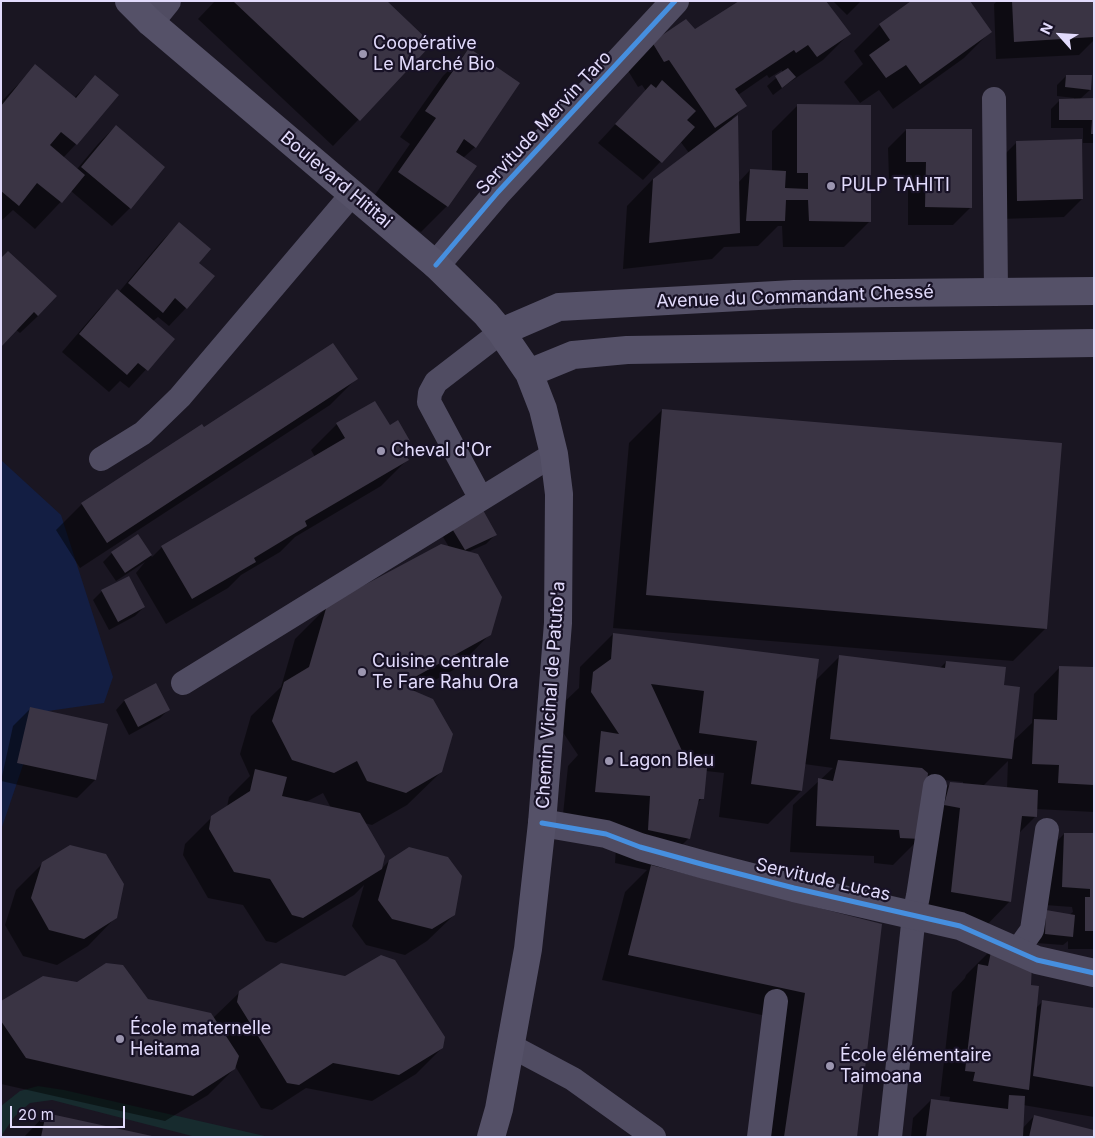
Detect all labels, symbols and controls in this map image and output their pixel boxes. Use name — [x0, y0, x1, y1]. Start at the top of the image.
north arrow — [1035, 10, 1085, 60]
text: N — [1036, 20, 1056, 37]
place label: Coopérative Le Marché Bio — [373, 33, 495, 76]
street label: Servitude Mervin Taro — [472, 47, 616, 199]
marker: Coopérative Le Marché Bio — [357, 48, 369, 60]
street label: Boulevard Hititai — [276, 127, 396, 233]
place label: PULP TAHITI — [841, 175, 950, 197]
marker: PULP TAHITI — [825, 180, 837, 192]
street label: Avenue du Commandant Chessé — [656, 281, 934, 313]
place label: Cheval d'Or — [391, 440, 491, 462]
marker: Cheval d'Or — [375, 445, 387, 457]
street label: Chemin Vicinal de Patuto'a — [532, 580, 570, 810]
place label: Cuisine centrale Te Fare Rahu Ora — [372, 651, 519, 694]
marker: Cuisine centrale Te Fare Rahu Ora — [356, 666, 368, 678]
place label: Lagon Bleu — [619, 750, 714, 772]
marker: Lagon Bleu — [603, 755, 615, 767]
street label: Servitude Lucas — [754, 854, 892, 906]
place label: École maternelle Heitama — [130, 1018, 271, 1060]
marker: École maternelle Heitama — [114, 1033, 126, 1045]
place label: École élémentaire Taimoana — [840, 1045, 991, 1088]
marker: École élémentaire Taimoana — [824, 1060, 836, 1072]
scale bar — [12, 1096, 128, 1128]
text: 20 m — [18, 1105, 54, 1124]

